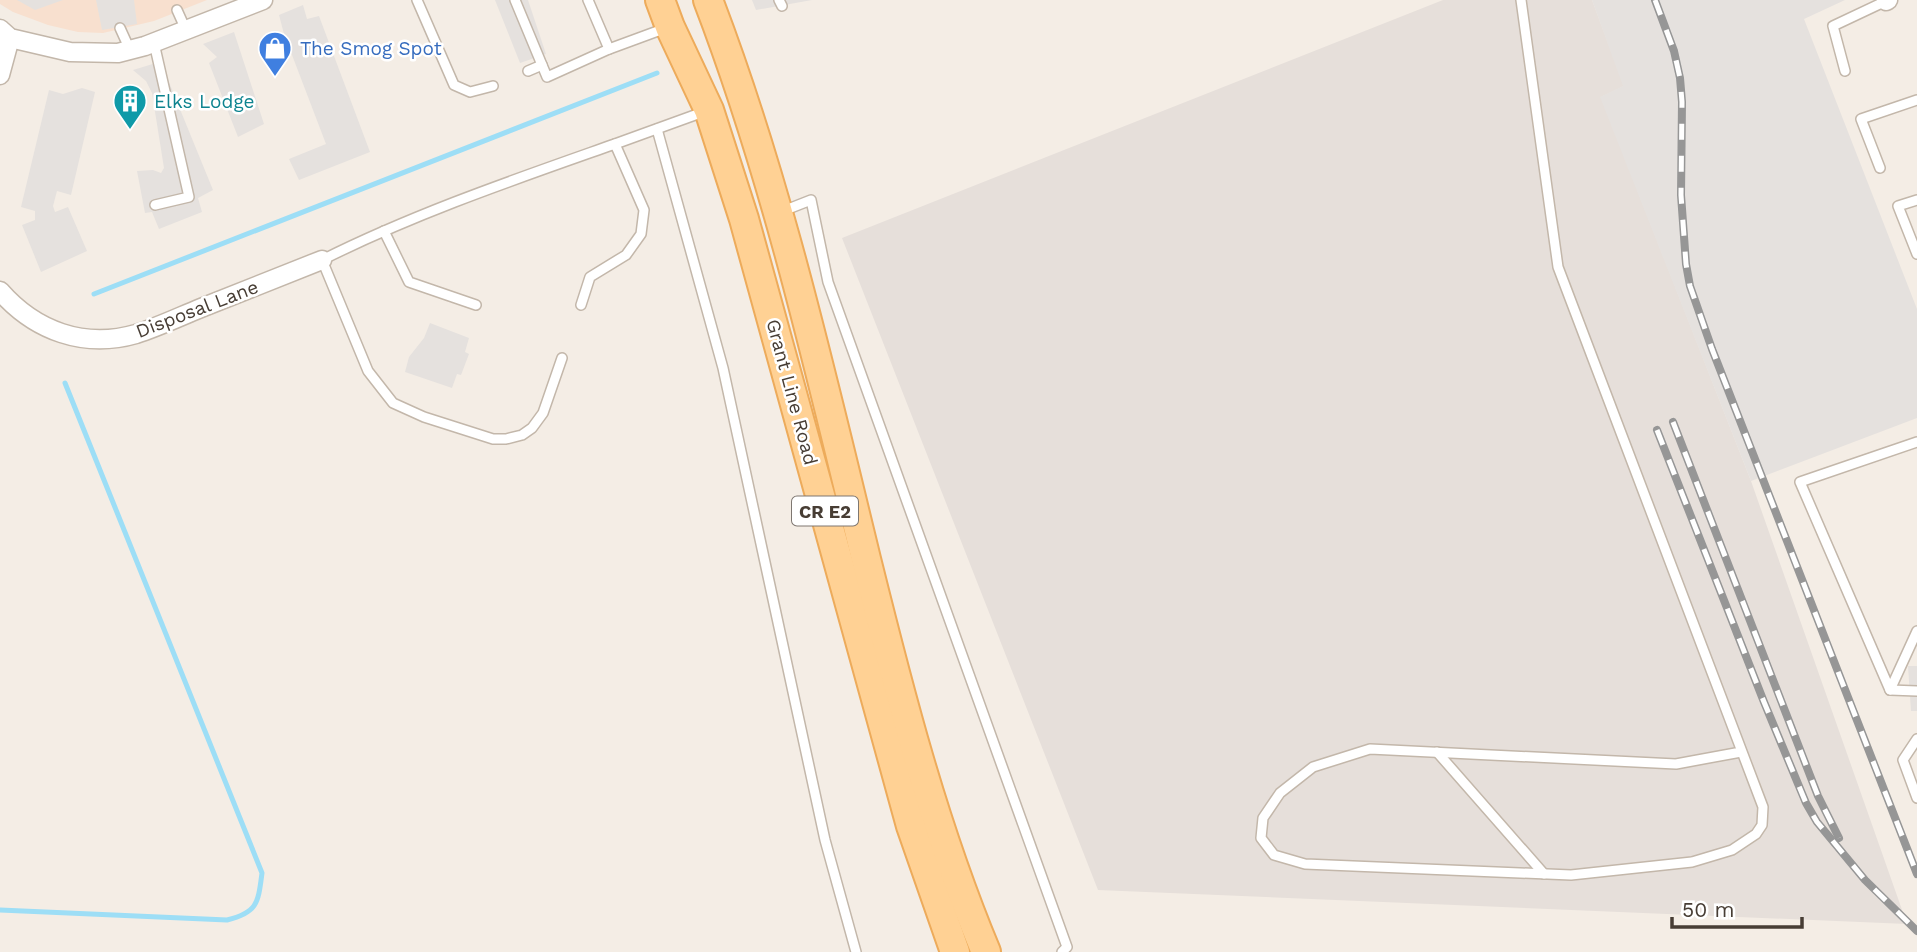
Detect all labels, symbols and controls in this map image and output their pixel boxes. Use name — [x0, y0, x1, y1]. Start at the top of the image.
shop icon: The Smog Spot — [256, 29, 294, 78]
place label: The Smog Spot — [300, 37, 442, 60]
building icon: Elks Lodge — [111, 82, 149, 131]
place label: Elks Lodge — [154, 90, 254, 113]
street label: Disposal Lane — [133, 275, 261, 343]
street label: Grant Line Road — [761, 317, 823, 467]
road number: CR E2 — [792, 496, 858, 526]
scale bar — [1672, 886, 1801, 930]
text: 50 m — [1682, 897, 1734, 922]

